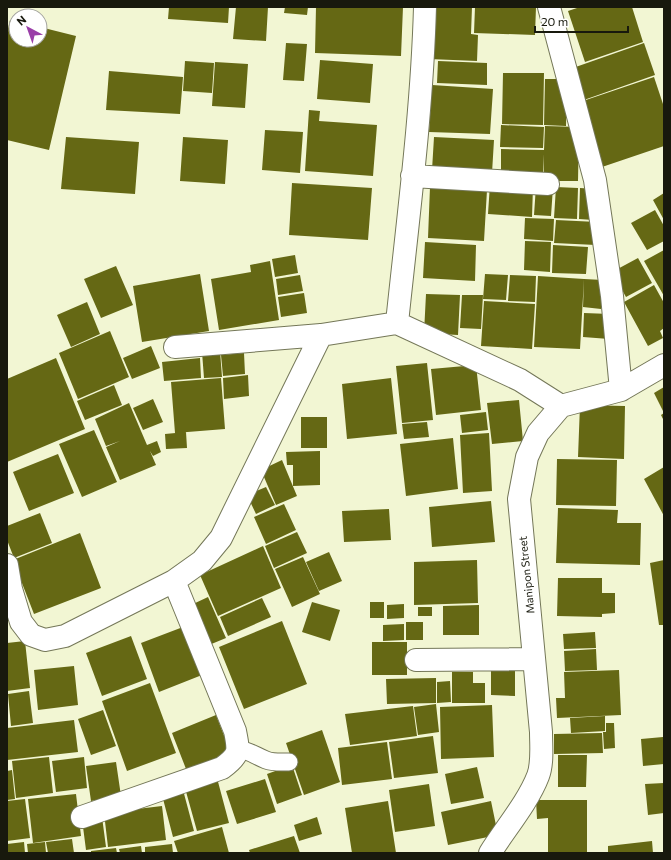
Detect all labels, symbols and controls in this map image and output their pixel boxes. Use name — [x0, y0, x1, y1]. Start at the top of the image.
north arrow — [8, 8, 48, 48]
scale bar — [535, 8, 628, 34]
text: N — [14, 12, 28, 28]
text: 20 m — [541, 14, 568, 28]
street label: Manipon Street — [515, 535, 537, 614]

